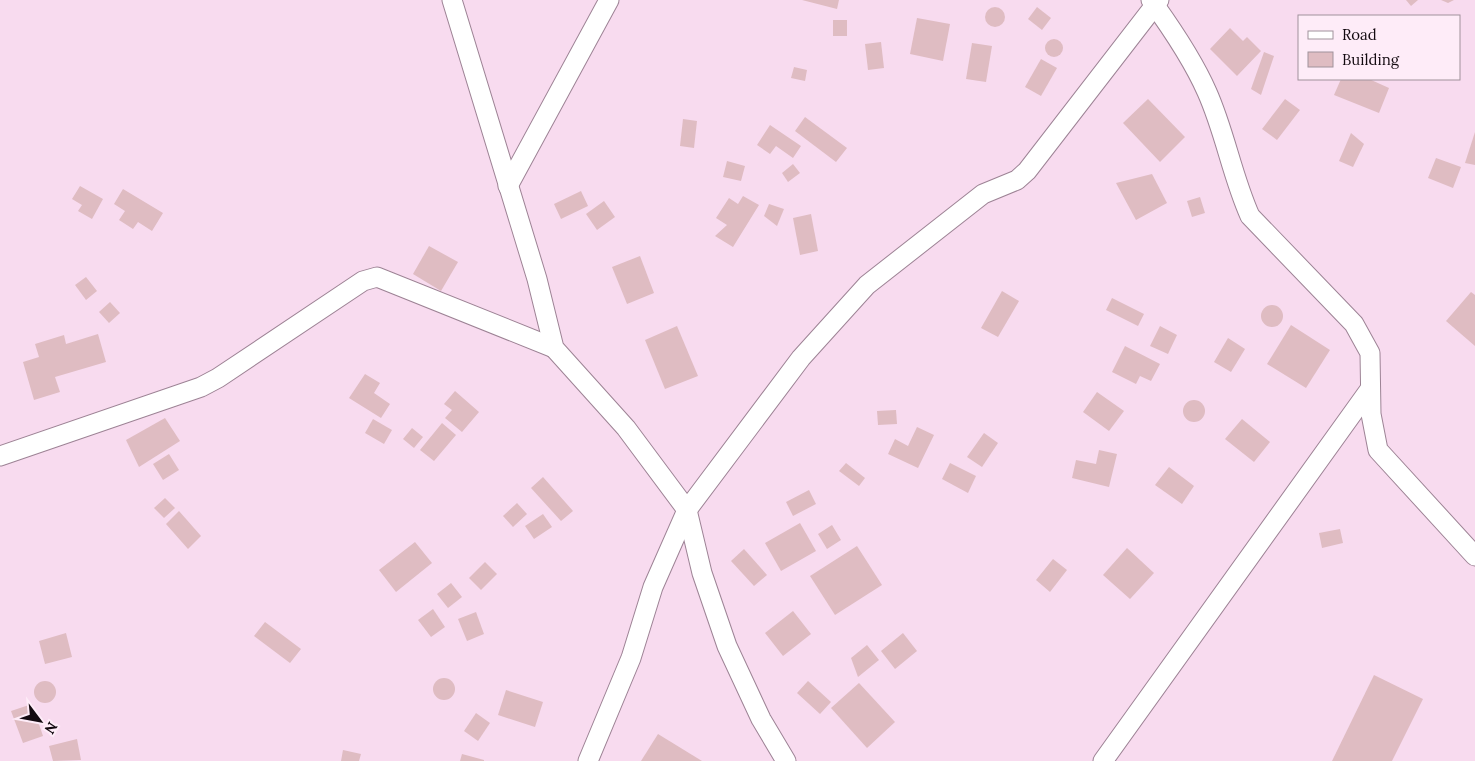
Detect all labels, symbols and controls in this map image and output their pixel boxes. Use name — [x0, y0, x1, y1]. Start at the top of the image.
legend — [1298, 15, 1460, 80]
text: Road — [1342, 25, 1377, 44]
text: Building — [1342, 50, 1400, 69]
north arrow — [15, 696, 65, 746]
text: N — [40, 719, 62, 737]

